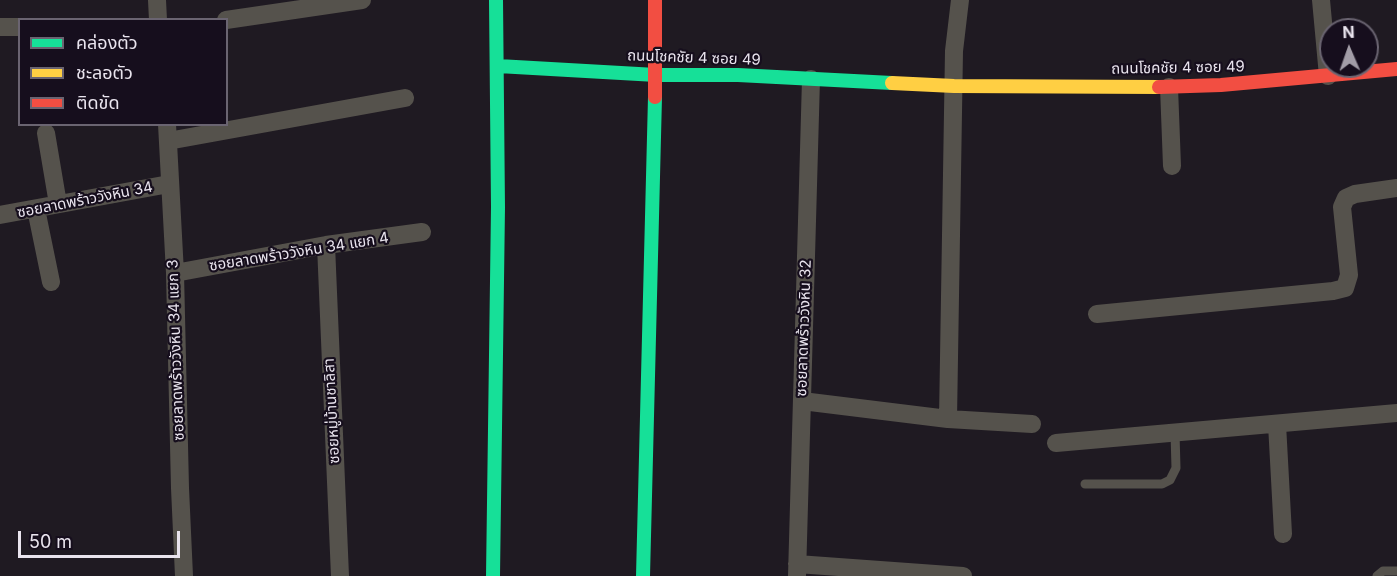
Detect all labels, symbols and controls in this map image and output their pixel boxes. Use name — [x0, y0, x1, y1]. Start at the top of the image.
legend — [18, 18, 228, 126]
north arrow — [1319, 18, 1379, 78]
text: N — [1342, 22, 1355, 42]
text: คล่องตัว — [76, 32, 138, 53]
street label: ถนนโชคชัย 4 ซอย 49 — [627, 47, 761, 69]
street label: ถนนโชคชัย 4 ซอย 49 — [1111, 58, 1245, 78]
text: ชะลอตัว — [76, 62, 133, 83]
text: ติดขัด — [76, 92, 119, 113]
street label: ซอยลาดพร้าววังหิน 34 — [16, 178, 154, 222]
street label: ซอยลาดพร้าววังหิน 34 แยก 4 — [208, 229, 390, 275]
street label: ซอยลาดพร้าววังหิน 34 แยก 3 — [164, 259, 188, 441]
street label: ซอยลาดพร้าววังหิน 32 — [793, 259, 815, 397]
street label: ซอยหมู่บ้านชาลิสา — [320, 358, 344, 464]
scale bar — [21, 519, 183, 557]
text: 50 m — [29, 531, 72, 552]

